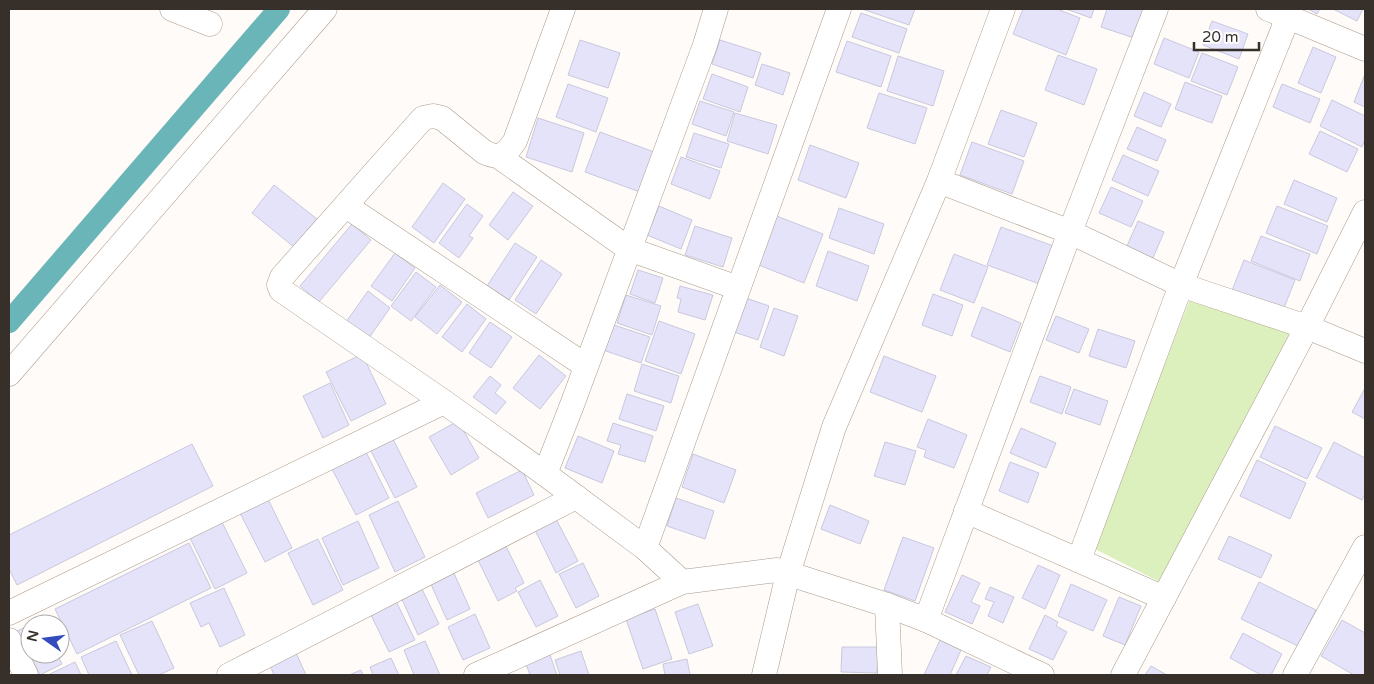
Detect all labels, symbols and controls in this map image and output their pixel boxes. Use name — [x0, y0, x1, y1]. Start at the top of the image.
scale bar — [1194, 20, 1259, 52]
text: 20 m — [1202, 28, 1239, 46]
north arrow — [20, 614, 70, 664]
text: N — [23, 628, 42, 643]

